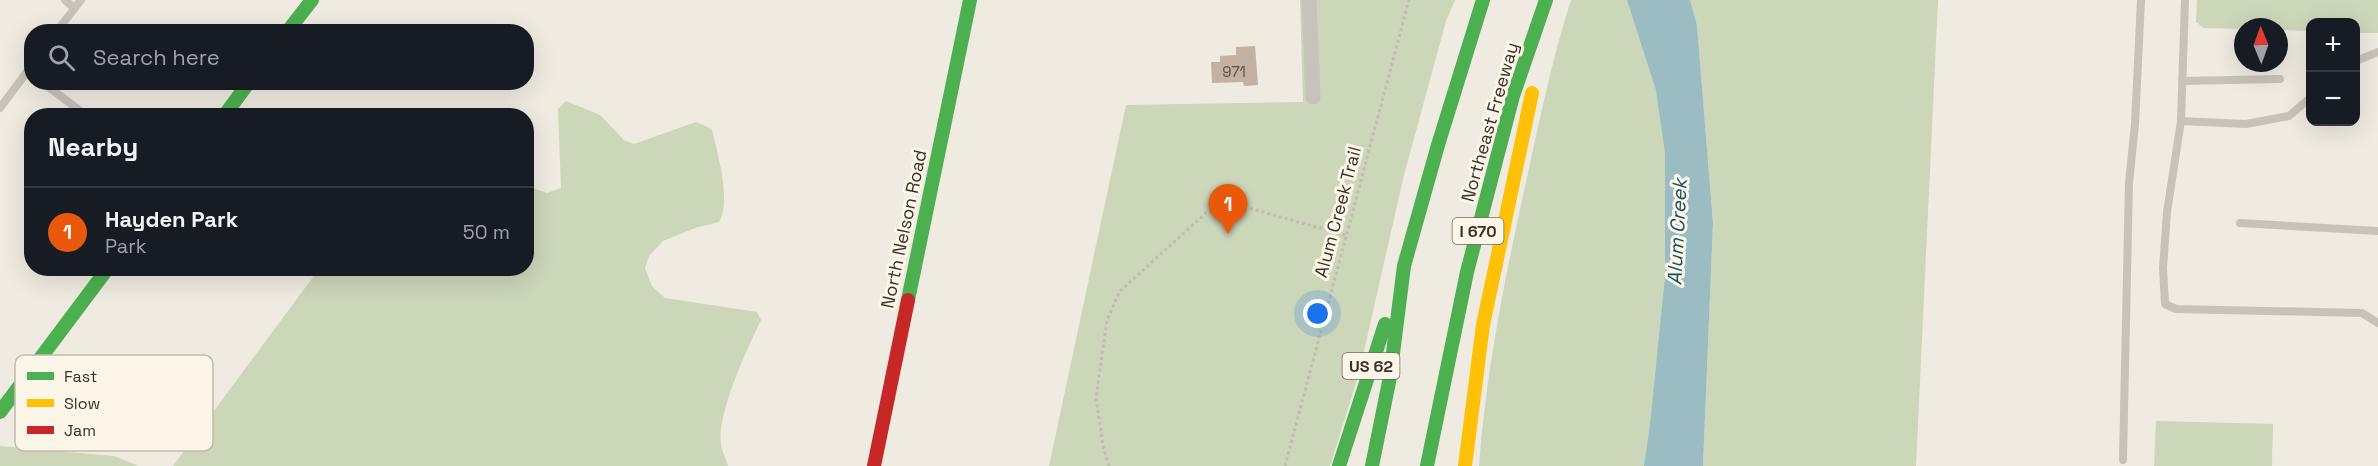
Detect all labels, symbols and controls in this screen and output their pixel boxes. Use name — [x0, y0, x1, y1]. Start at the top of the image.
north arrow — [2234, 18, 2288, 72]
map controls — [2306, 18, 2360, 126]
button: + — [2306, 18, 2360, 72]
search box — [24, 24, 534, 90]
street label: Northeast Freeway — [1456, 39, 1523, 204]
icon: search — [45, 41, 78, 74]
text: Search here — [93, 43, 220, 71]
house number: 971 — [1222, 62, 1246, 81]
button: − — [2306, 72, 2360, 126]
text: Nearby — [48, 130, 138, 164]
street label: Alum Creek Trail — [1309, 144, 1366, 280]
street label: North Nelson Road — [875, 148, 932, 310]
water label: Alum Creek — [1661, 176, 1693, 286]
pin: 1 — [1208, 184, 1248, 234]
text: Hayden Park — [105, 205, 238, 233]
road number: I 670 — [1452, 218, 1504, 244]
text: 1 — [63, 219, 72, 245]
text: 50 m — [463, 219, 510, 245]
text: Park — [105, 233, 147, 259]
your location — [1303, 299, 1332, 328]
road number: US 62 — [1342, 353, 1400, 379]
legend — [15, 355, 213, 451]
text: Fast — [64, 366, 97, 387]
text: Slow — [64, 393, 100, 414]
text: Jam — [64, 420, 96, 441]

